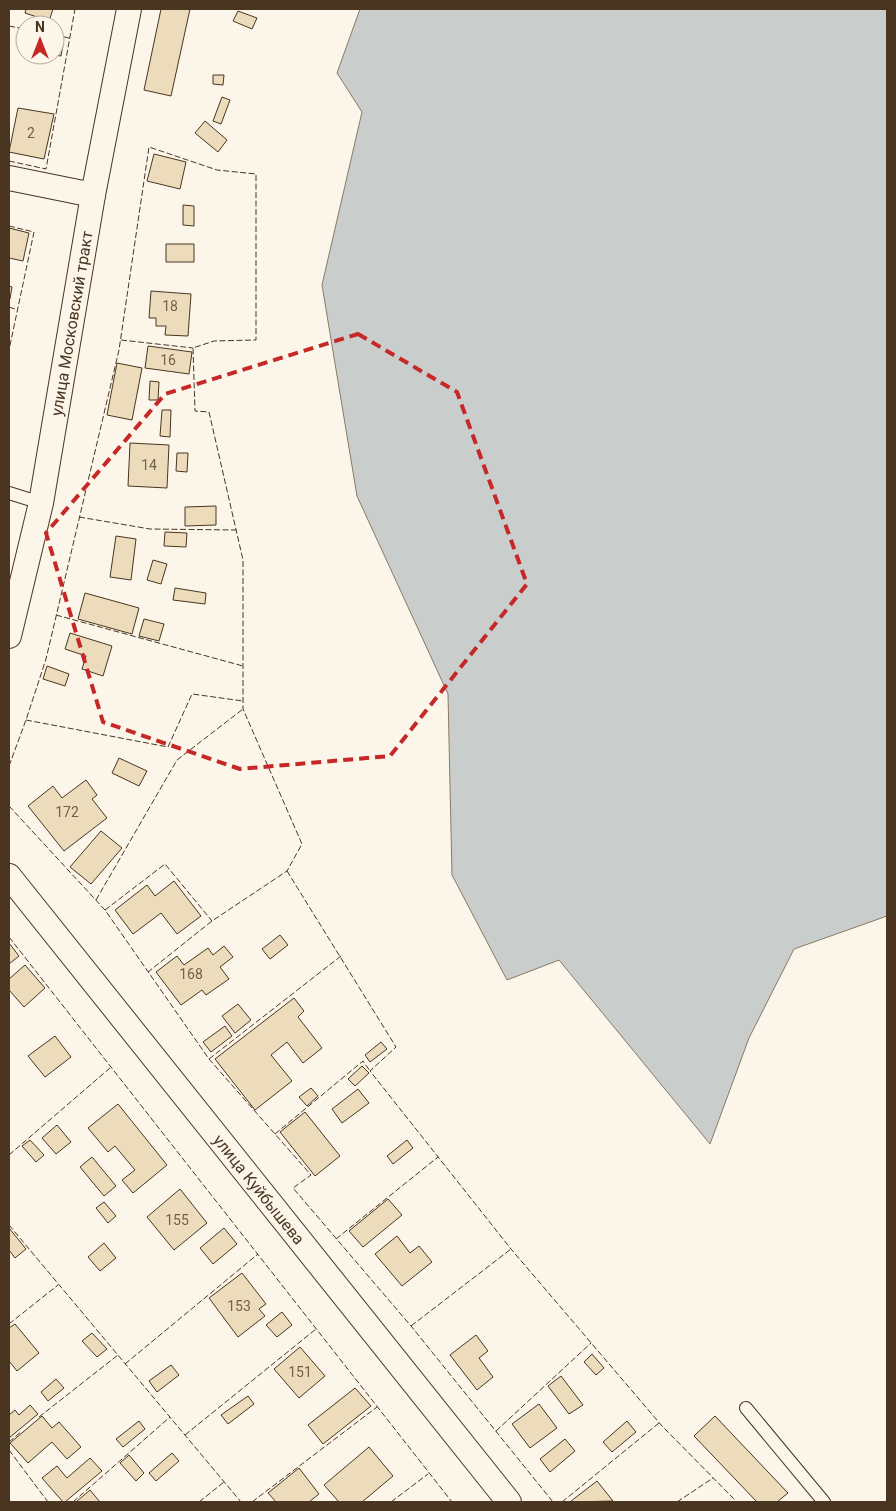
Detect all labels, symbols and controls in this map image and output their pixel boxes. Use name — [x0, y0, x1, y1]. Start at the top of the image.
north arrow — [15, 15, 65, 65]
text: N — [35, 19, 45, 35]
house number: 2 — [27, 125, 35, 141]
street label: улица Московский тракт — [47, 229, 97, 417]
house number: 18 — [162, 298, 178, 314]
house number: 16 — [160, 352, 176, 368]
house number: 14 — [141, 457, 157, 473]
house number: 172 — [55, 804, 79, 820]
house number: 168 — [179, 966, 203, 982]
street label: улица Куйбышева — [209, 1131, 308, 1248]
house number: 155 — [165, 1212, 189, 1228]
house number: 153 — [227, 1298, 251, 1314]
house number: 151 — [288, 1364, 312, 1380]

